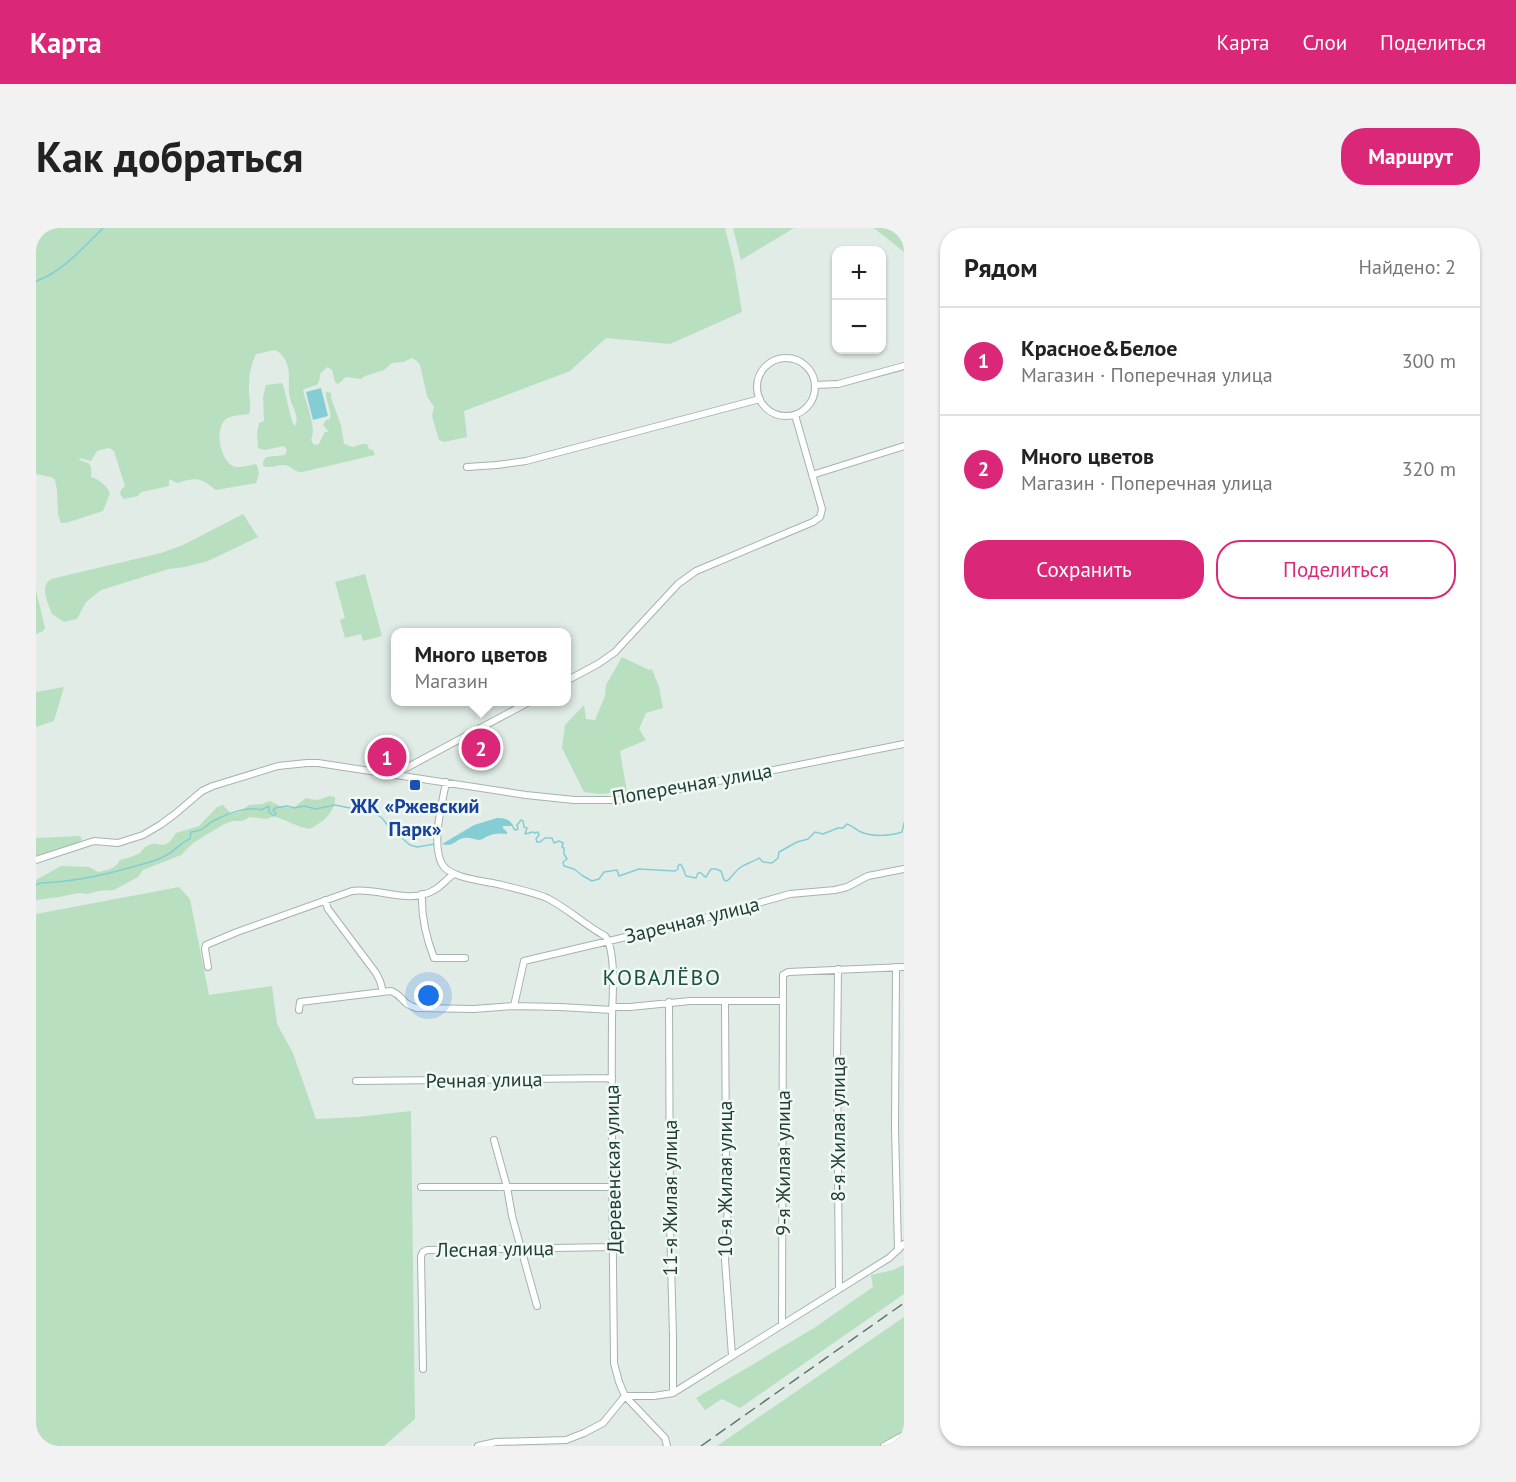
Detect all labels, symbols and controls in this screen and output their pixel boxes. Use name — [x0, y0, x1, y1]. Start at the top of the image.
text: Карта — [30, 24, 102, 61]
text: Карта — [1216, 29, 1269, 56]
text: Слои — [1302, 29, 1347, 56]
text: Поделиться — [1380, 29, 1486, 56]
button: Маршрут — [1341, 128, 1480, 185]
text: Как добраться — [36, 129, 303, 184]
map controls — [832, 246, 886, 354]
button: + — [832, 246, 886, 300]
text: Рядом — [964, 251, 1038, 284]
text: Найдено: 2 — [1359, 254, 1456, 280]
button: − — [832, 300, 886, 354]
text: Красное&Белое — [1021, 334, 1177, 362]
text: 1 — [978, 348, 989, 374]
text: 300 m — [1402, 348, 1456, 374]
text: Магазин · Поперечная улица — [1021, 362, 1273, 388]
text: Много цветов — [1021, 442, 1154, 470]
text: 2 — [978, 456, 989, 482]
text: 320 m — [1402, 456, 1456, 482]
text: Магазин · Поперечная улица — [1021, 470, 1273, 496]
button: Сохранить — [964, 540, 1204, 599]
button: Поделиться — [1216, 540, 1456, 599]
popup — [391, 628, 571, 706]
text: Много цветов — [414, 640, 548, 668]
text: Магазин — [414, 668, 488, 694]
pin: 2 — [462, 726, 500, 770]
pin: 1 — [368, 734, 406, 780]
street label: Поперечная улица — [610, 757, 774, 811]
marker: ЖК «Ржевский Парк» — [408, 778, 422, 792]
place label: ЖК «Ржевский Парк» — [350, 793, 479, 842]
street label: Заречная улица — [622, 891, 762, 949]
district label: КОВАЛЁВО — [602, 963, 722, 991]
your location — [414, 981, 443, 1010]
street label: 8-я Жилая улица — [825, 1056, 851, 1202]
street label: Речная улица — [425, 1066, 543, 1094]
street label: Деревенская улица — [599, 1084, 627, 1254]
street label: 9-я Жилая улица — [770, 1090, 796, 1236]
street label: 10-я Жилая улица — [712, 1101, 738, 1257]
street label: 11-я Жилая улица — [657, 1120, 683, 1276]
street label: Лесная улица — [435, 1235, 554, 1263]

